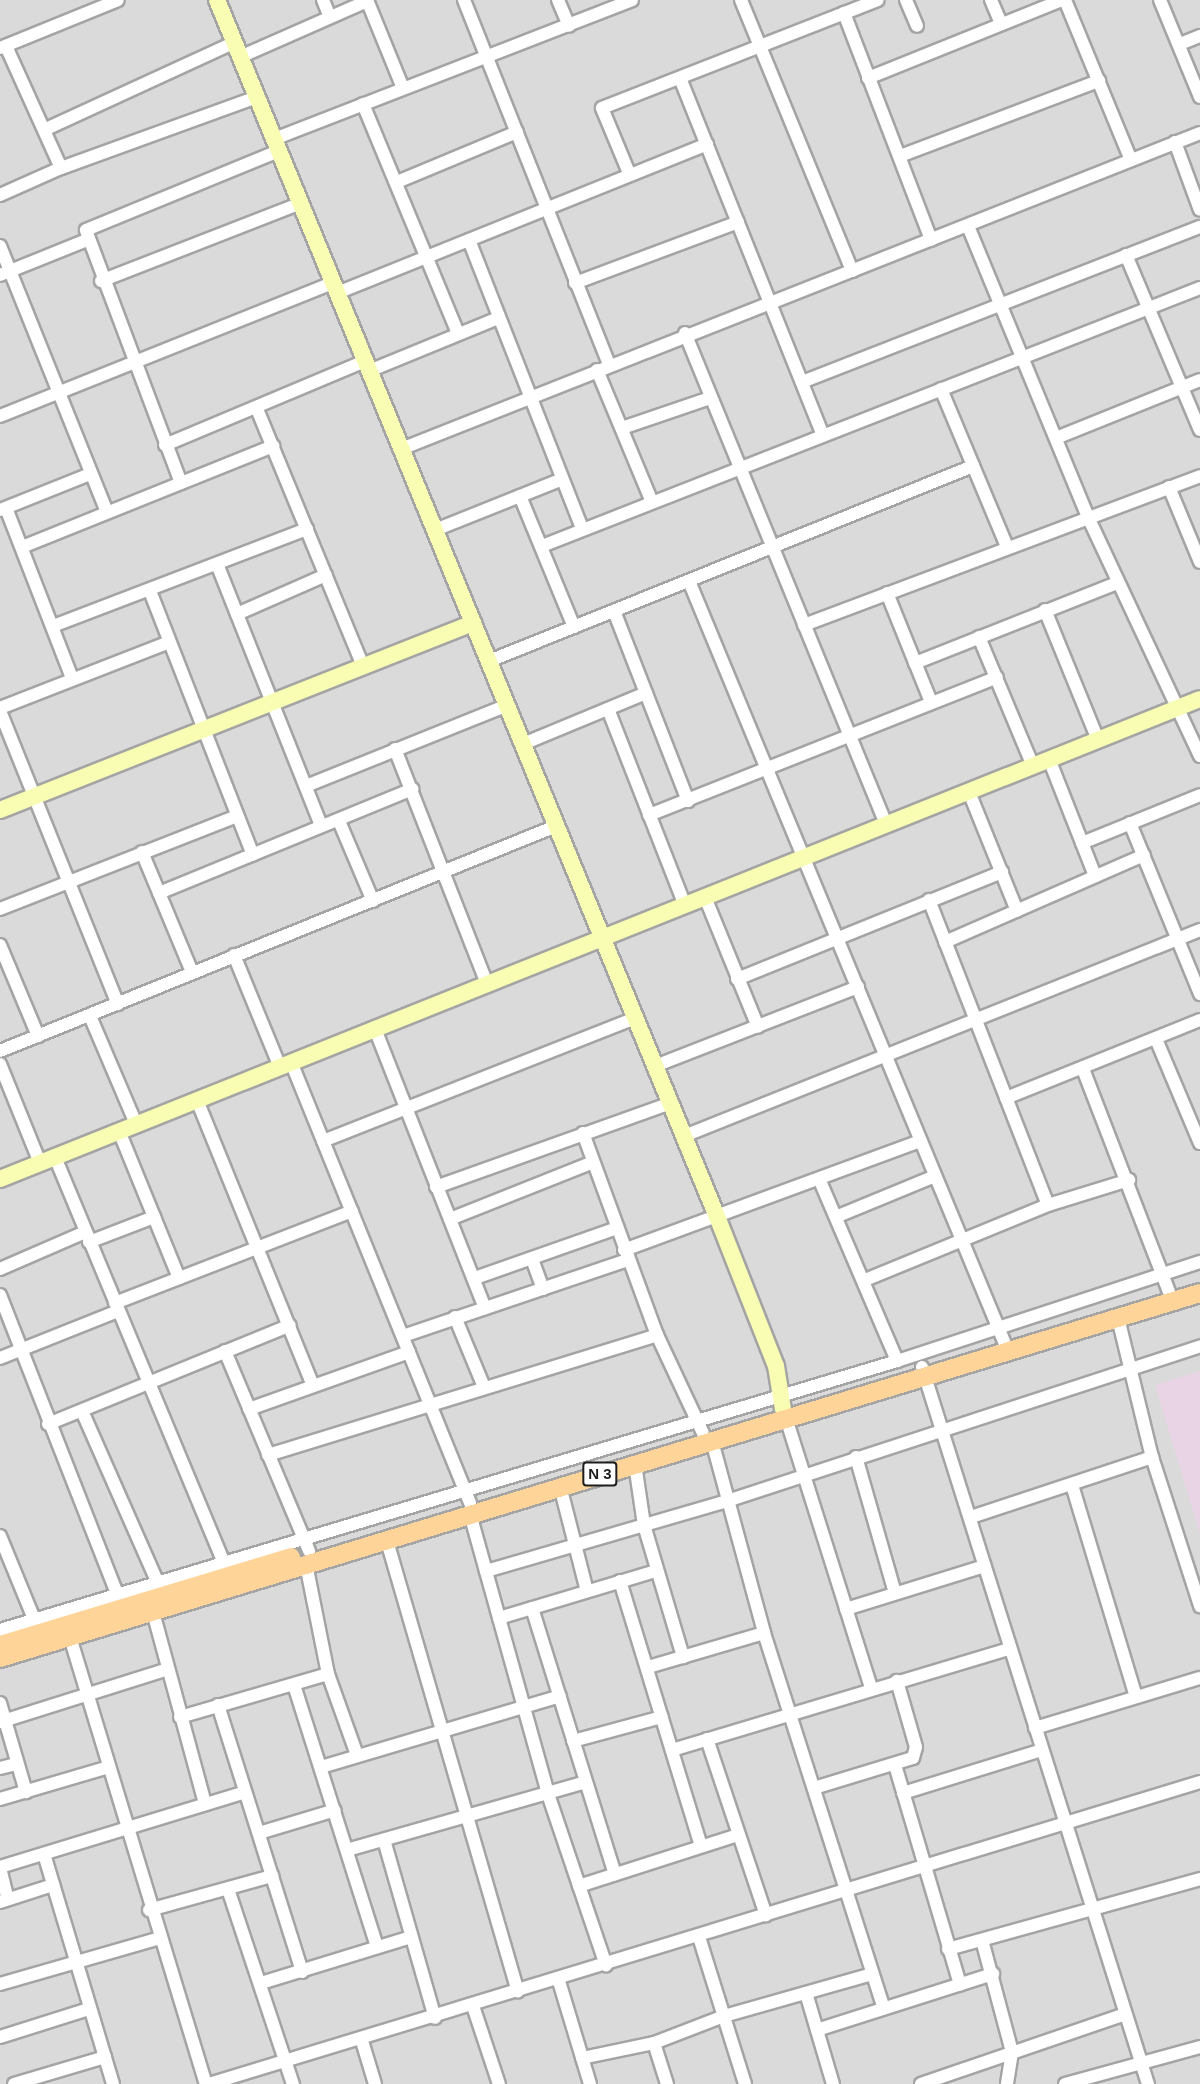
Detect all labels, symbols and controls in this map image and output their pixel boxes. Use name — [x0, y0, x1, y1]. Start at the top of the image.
road number: N 3 — [582, 1462, 618, 1486]

